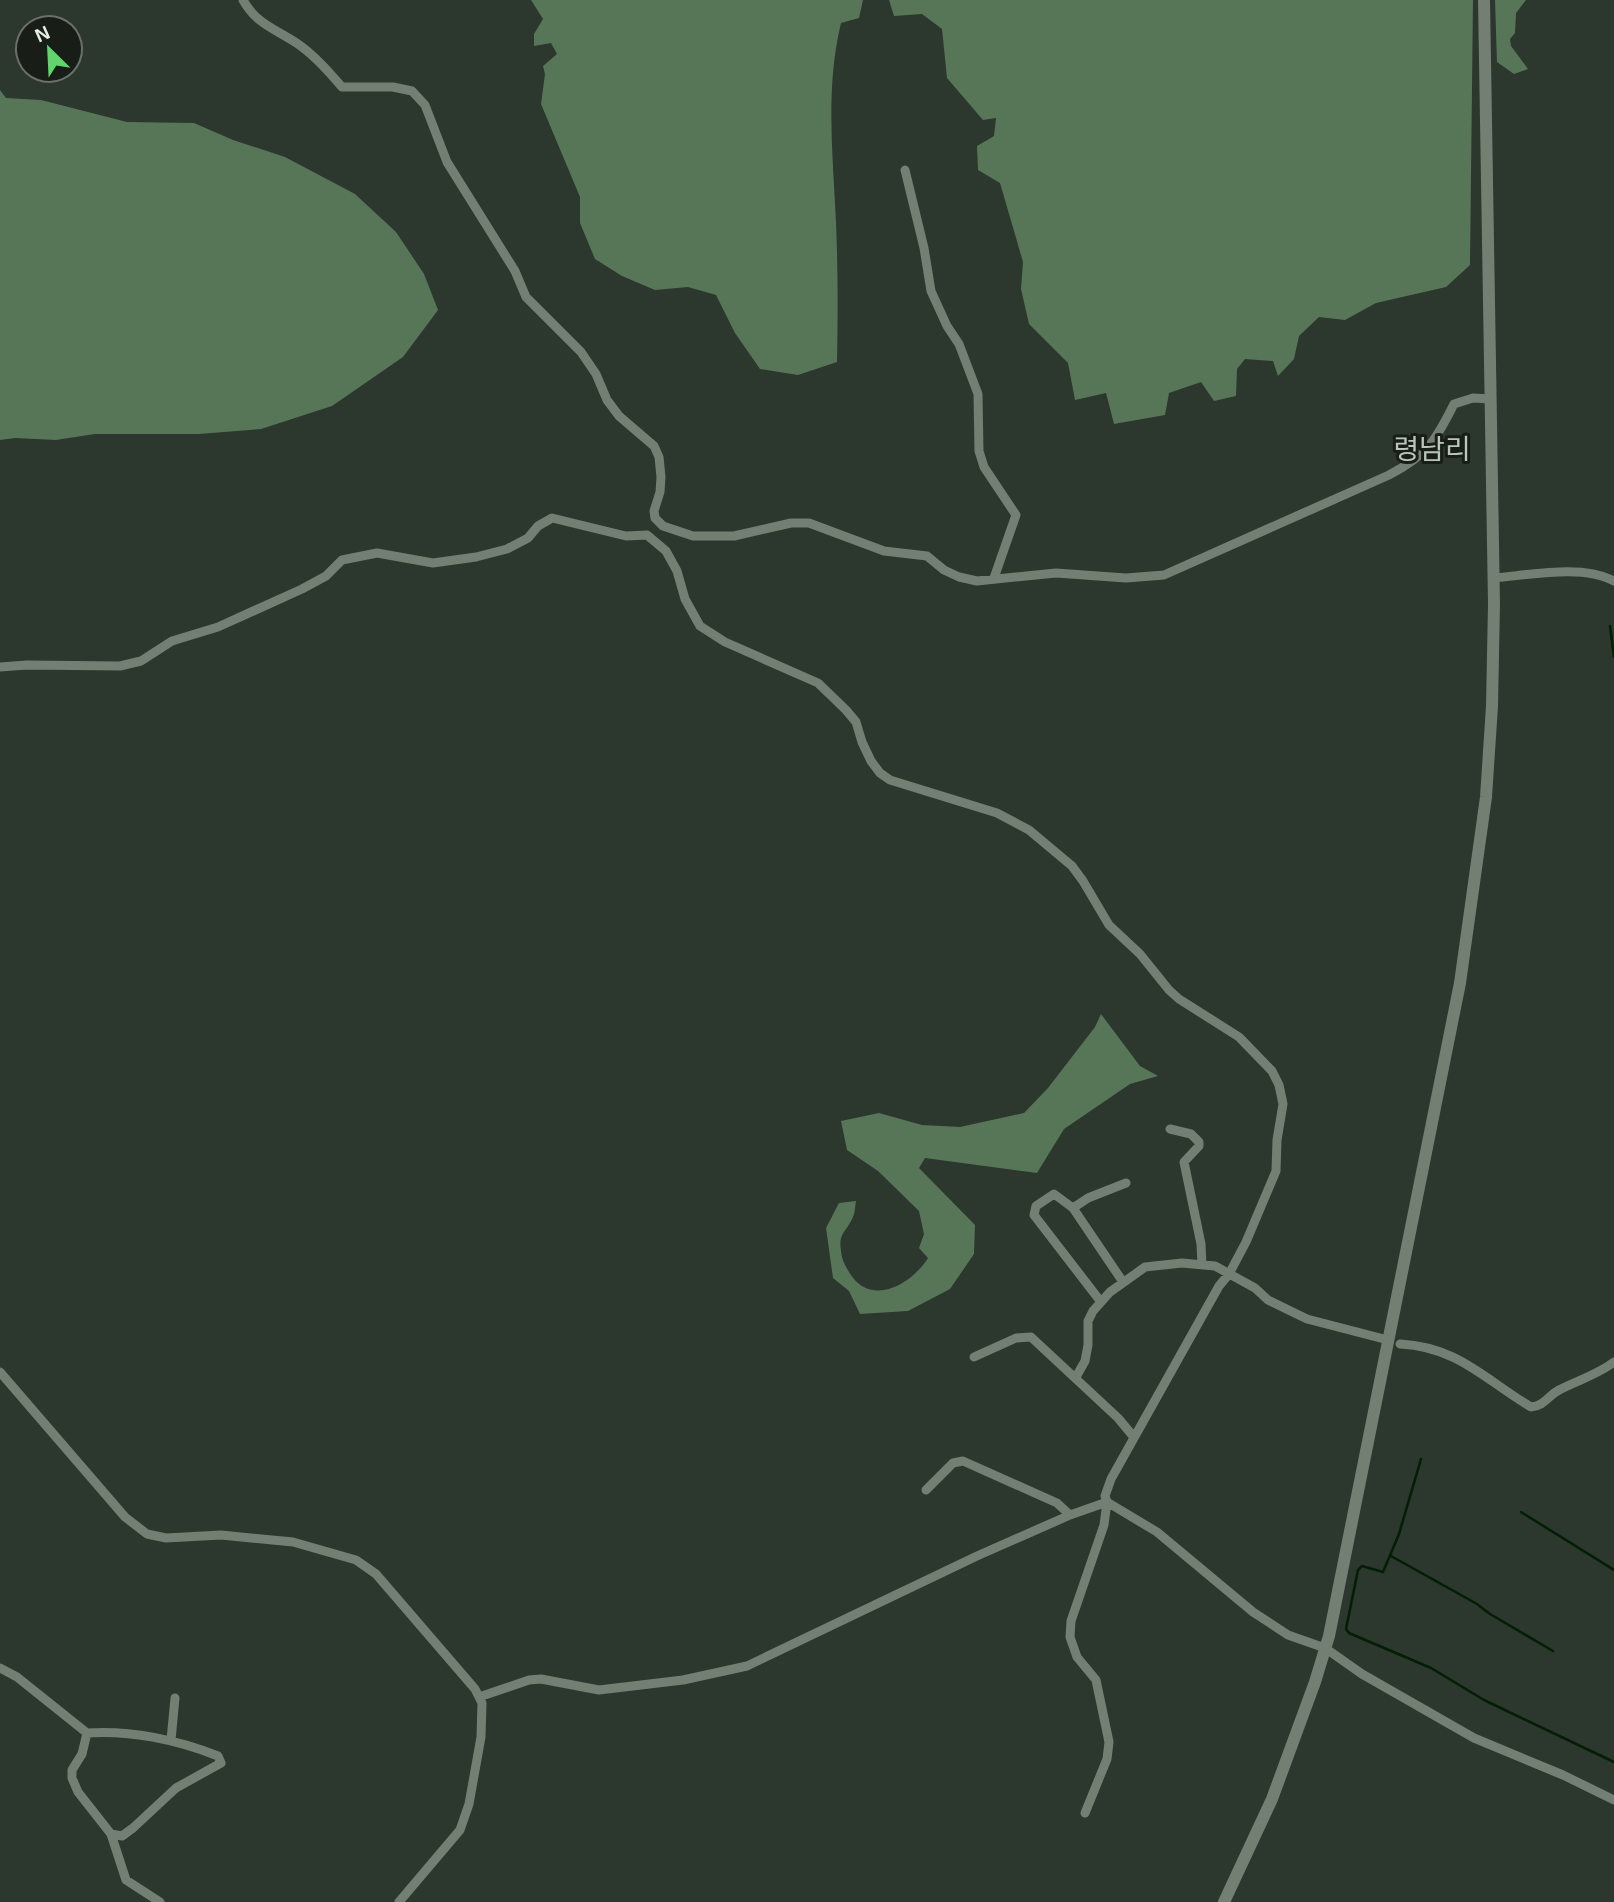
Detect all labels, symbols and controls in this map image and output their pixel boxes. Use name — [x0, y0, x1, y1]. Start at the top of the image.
north arrow — [14, 14, 84, 84]
text: N — [32, 22, 53, 46]
district label: 령남리 — [1393, 434, 1471, 465]

